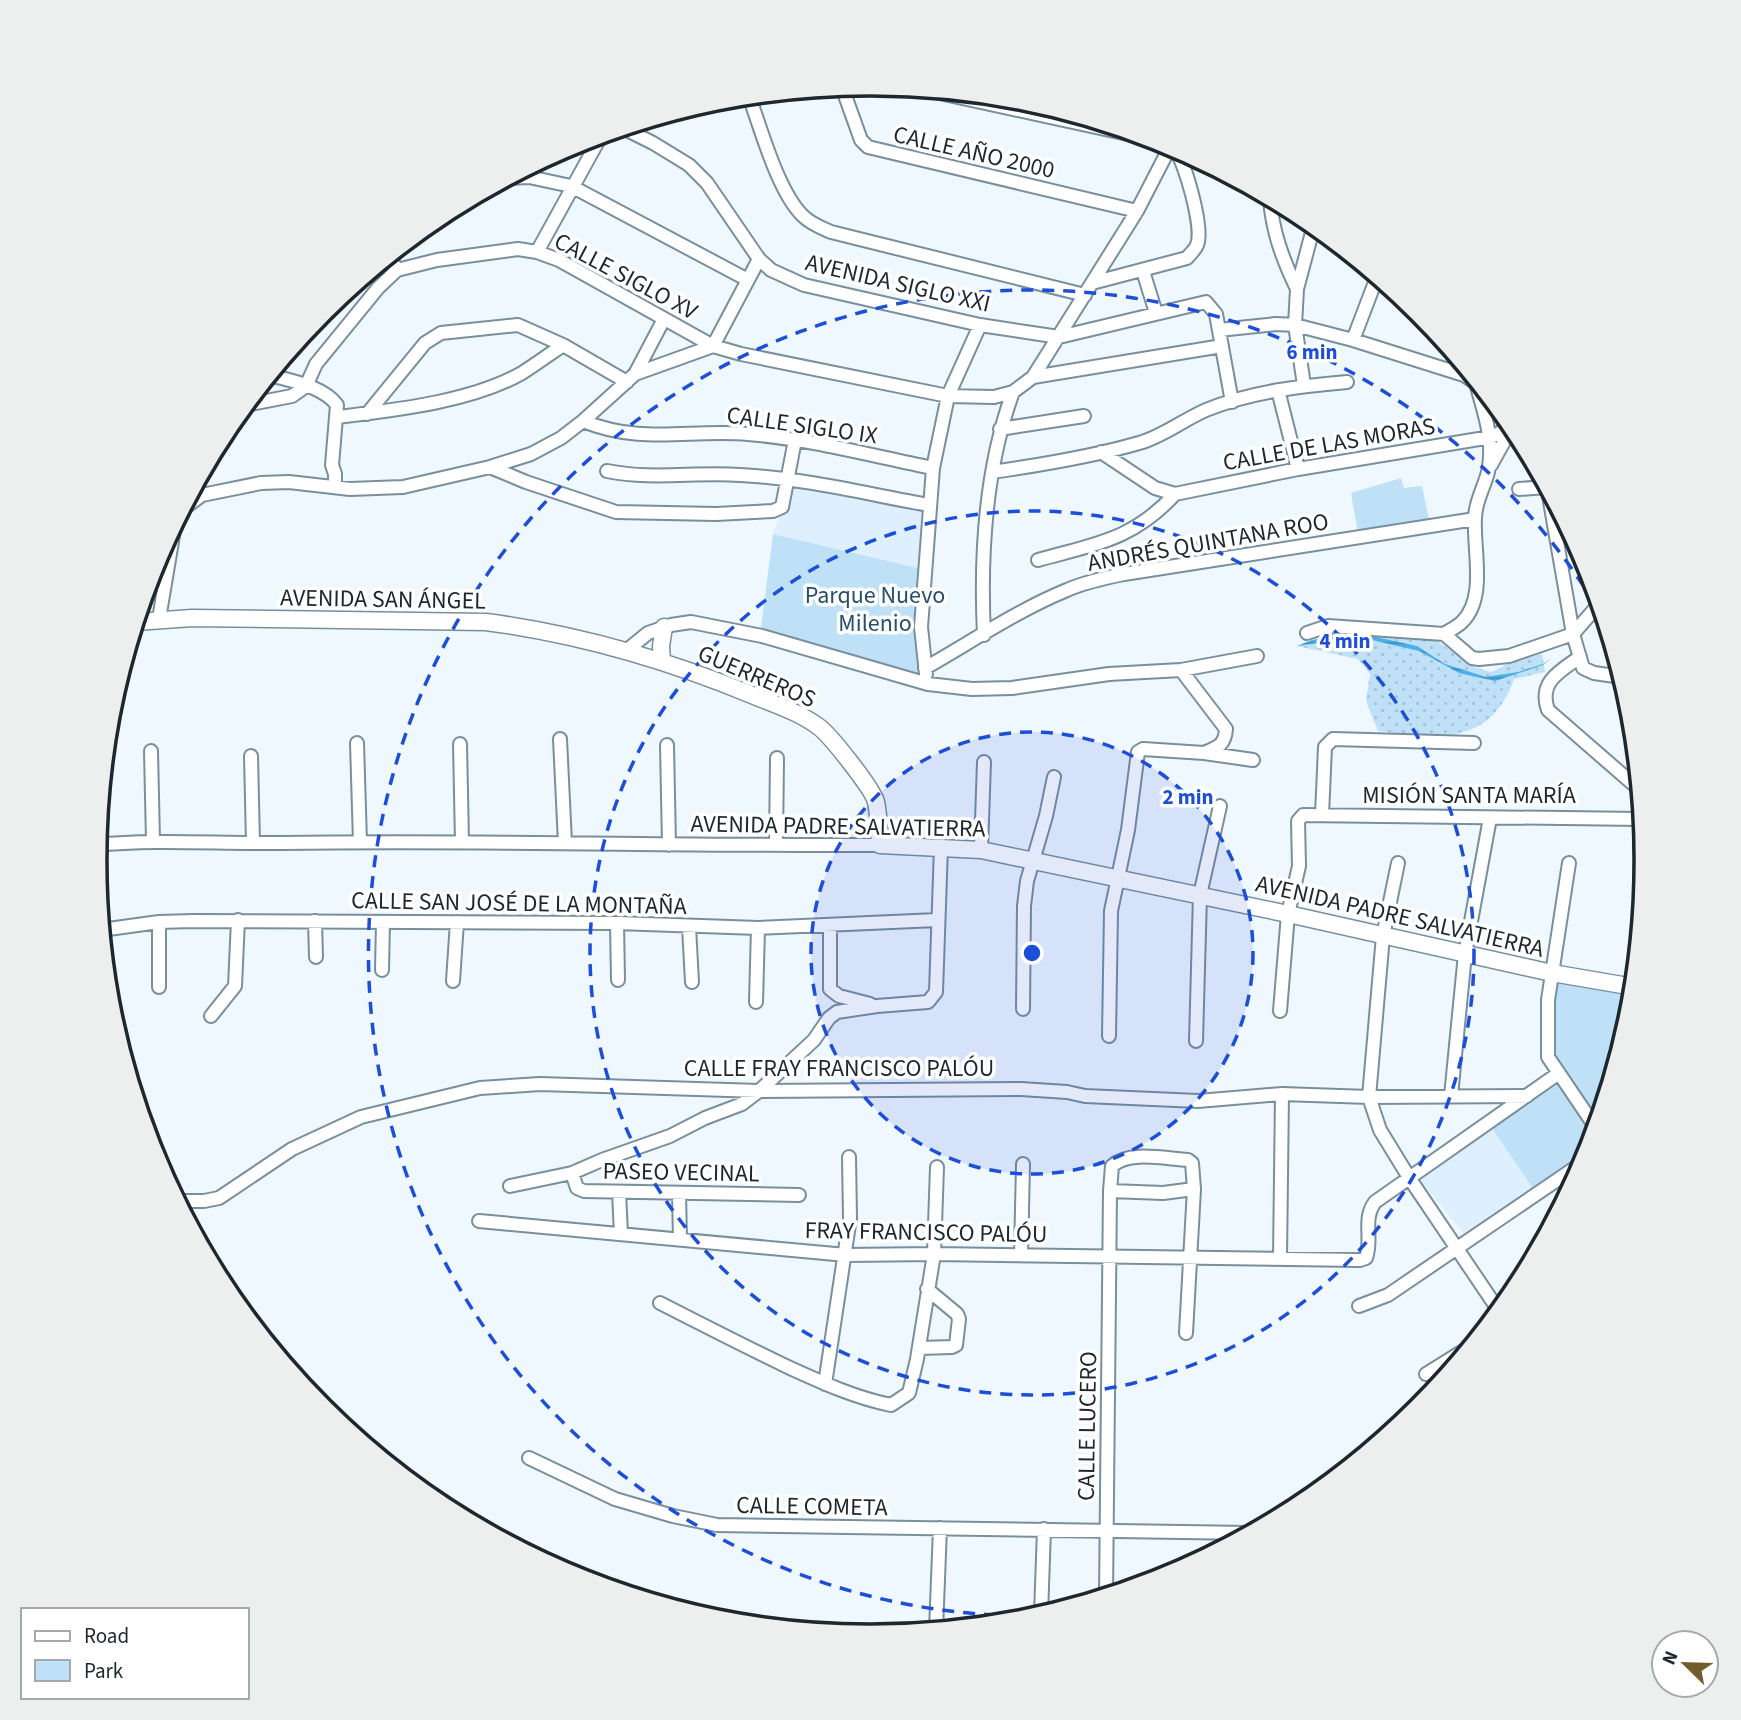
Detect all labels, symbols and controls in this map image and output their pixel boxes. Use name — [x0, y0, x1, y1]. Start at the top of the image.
street label: CALLE AÑO 2000 — [890, 117, 1058, 188]
street label: CALLE SIGLO XV — [548, 224, 704, 329]
street label: AVENIDA SIGLO XXI — [802, 245, 994, 322]
text: 6 min — [1286, 337, 1338, 367]
street label: CALLE SIGLO IX — [724, 398, 880, 453]
street label: CALLE DE LAS MORAS — [1220, 409, 1438, 480]
street label: ANDRÉS QUINTANA ROO — [1085, 504, 1331, 581]
park label: Parque Nuevo Milenio — [805, 578, 945, 641]
street label: AVENIDA SAN ÁNGEL — [280, 580, 487, 619]
text: 4 min — [1319, 626, 1371, 656]
street label: GUERREROS — [692, 636, 821, 717]
street label: MISIÓN SANTA MARÍA — [1362, 778, 1576, 813]
text: 2 min — [1162, 782, 1214, 812]
street label: AVENIDA PADRE SALVATIERRA — [690, 806, 986, 847]
street label: AVENIDA PADRE SALVATIERRA — [1252, 866, 1547, 967]
street label: CALLE SAN JOSÉ DE LA MONTAÑA — [351, 883, 687, 924]
centre of rings — [1020, 941, 1044, 965]
street label: CALLE FRAY FRANCISCO PALÓU — [684, 1051, 994, 1086]
street label: PASEO VECINAL — [602, 1154, 760, 1191]
street label: FRAY FRANCISCO PALÓU — [804, 1213, 1048, 1252]
street label: CALLE LUCERO — [1069, 1351, 1106, 1501]
street label: CALLE COMETA — [736, 1488, 888, 1525]
legend — [21, 1608, 248, 1699]
text: Road — [84, 1621, 129, 1651]
north arrow — [1650, 1629, 1720, 1699]
text: N — [1656, 1647, 1686, 1669]
text: Park — [84, 1656, 124, 1686]

